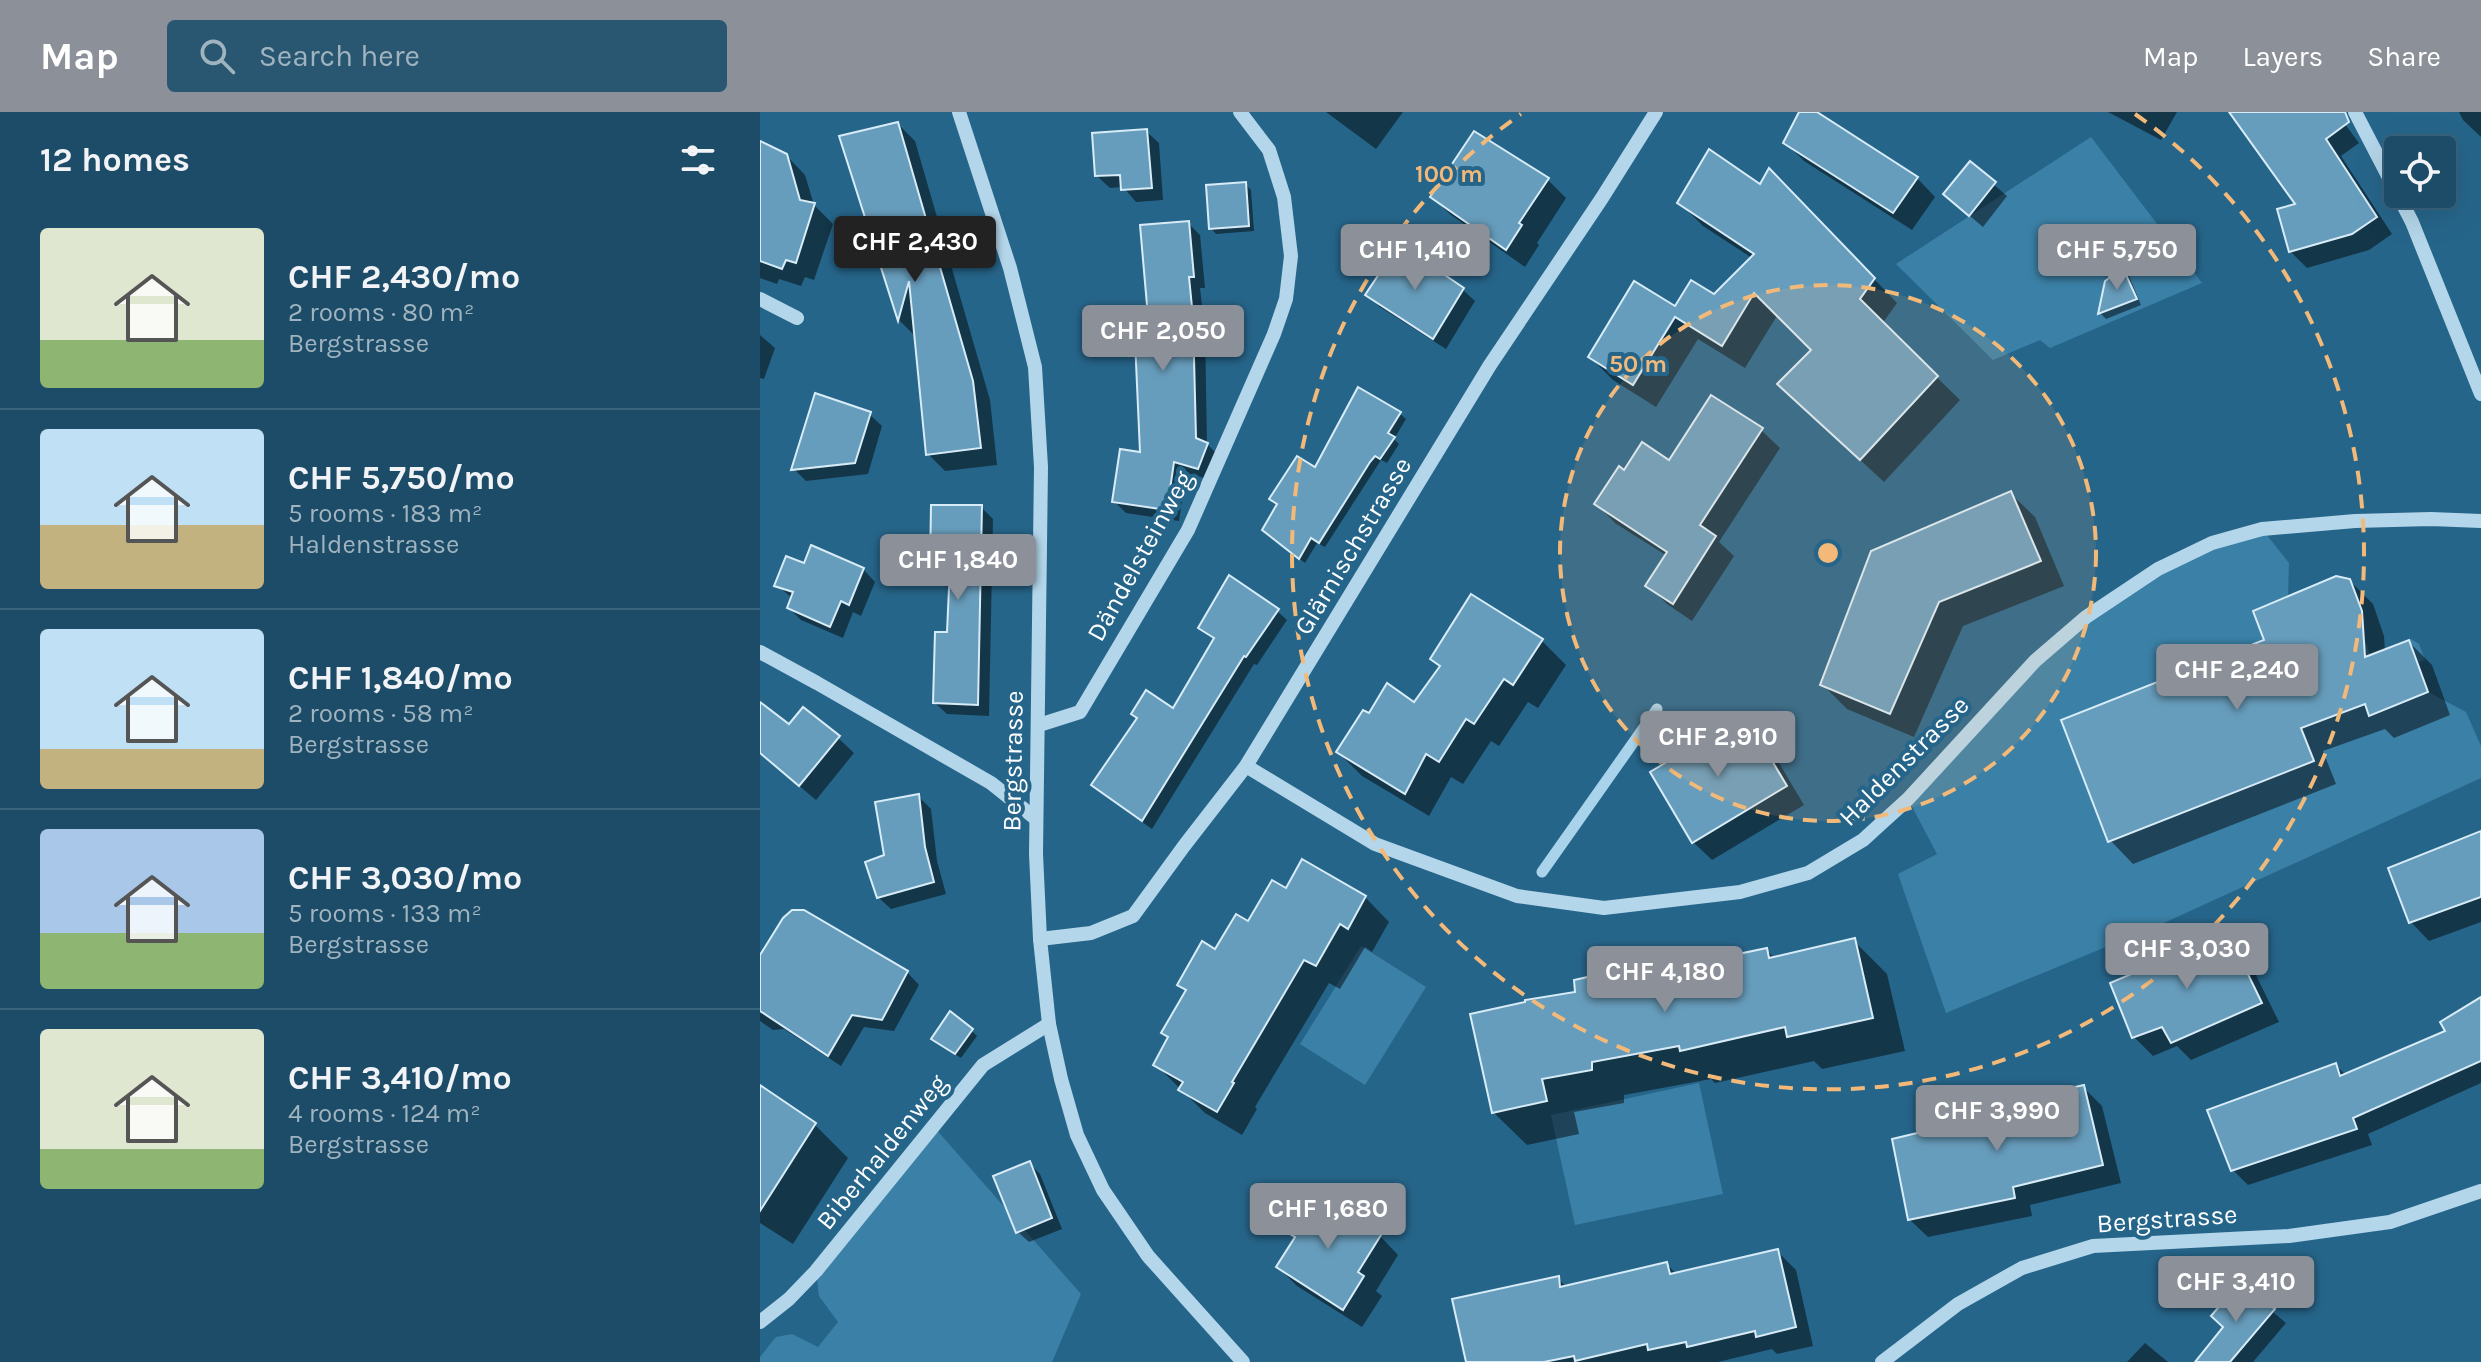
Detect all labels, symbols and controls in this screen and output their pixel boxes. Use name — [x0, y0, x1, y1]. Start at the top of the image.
search box — [167, 20, 727, 92]
text: Map — [40, 34, 119, 79]
icon: search — [195, 34, 239, 78]
text: Search here — [259, 38, 420, 74]
text: Map — [2143, 40, 2198, 73]
text: Layers — [2242, 40, 2323, 73]
text: Share — [2367, 40, 2441, 73]
map controls — [2384, 136, 2456, 208]
button: locate — [2384, 136, 2456, 208]
icon: filters — [676, 138, 720, 182]
text: 12 homes — [40, 140, 190, 180]
text: 100 m — [1415, 160, 1483, 188]
pin: CHF 2,430 — [823, 216, 1007, 284]
pin: CHF 1,410 — [1323, 224, 1507, 292]
pin: CHF 5,750 — [2025, 224, 2209, 292]
text: CHF 2,430 — [852, 226, 978, 257]
text: CHF 1,410 — [1359, 234, 1471, 265]
text: CHF 5,750 — [2056, 234, 2178, 265]
text: CHF 2,430/mo — [288, 257, 520, 297]
icon: home — [104, 260, 200, 356]
text: 2 rooms · 80 m² — [288, 297, 474, 328]
pin: CHF 2,050 — [1071, 305, 1255, 373]
text: CHF 2,050 — [1100, 315, 1226, 346]
text: Bergstrasse — [288, 328, 429, 359]
text: 50 m — [1609, 350, 1667, 378]
street label: Glärnischstrasse — [1288, 452, 1418, 640]
text: CHF 5,750/mo — [288, 458, 515, 498]
icon: home — [104, 461, 200, 557]
street label: Dändelsteinweg — [1080, 465, 1200, 647]
text: 5 rooms · 183 m² — [288, 498, 483, 529]
text: Haldenstrasse — [288, 529, 459, 560]
pin: CHF 1,840 — [866, 534, 1050, 602]
centre of rings — [1814, 539, 1842, 567]
text: CHF 1,840 — [898, 544, 1018, 575]
pin: CHF 2,240 — [2145, 644, 2329, 712]
text: CHF 2,240 — [2174, 654, 2300, 685]
text: CHF 1,840/mo — [288, 658, 513, 698]
icon: home — [104, 661, 200, 757]
street label: Haldenstrasse — [1832, 689, 1976, 833]
street label: Bergstrasse — [996, 690, 1030, 832]
text: 2 rooms · 58 m² — [288, 698, 474, 729]
pin: CHF 2,910 — [1626, 711, 1810, 779]
text: CHF 2,910 — [1658, 721, 1778, 752]
text: Bergstrasse — [288, 729, 429, 760]
text: CHF 3,030/mo — [288, 858, 522, 898]
icon: home — [104, 861, 200, 957]
text: 5 rooms · 133 m² — [288, 898, 482, 929]
pin: CHF 3,030 — [2095, 923, 2279, 991]
text: Bergstrasse — [288, 929, 429, 960]
text: CHF 3,030 — [2123, 933, 2251, 964]
pin: CHF 4,180 — [1573, 946, 1757, 1014]
text: CHF 4,180 — [1605, 956, 1725, 987]
text: CHF 3,410/mo — [288, 1058, 512, 1098]
icon: home — [104, 1061, 200, 1157]
street label: Biberhaldenweg — [810, 1068, 954, 1236]
pin: CHF 3,990 — [1905, 1085, 2089, 1153]
text: CHF 3,990 — [1934, 1095, 2060, 1126]
text: 4 rooms · 124 m² — [288, 1098, 481, 1129]
text: Bergstrasse — [288, 1129, 429, 1160]
pin: CHF 1,680 — [1236, 1183, 1420, 1251]
text: CHF 1,680 — [1268, 1193, 1388, 1224]
street label: Bergstrasse — [2096, 1199, 2238, 1239]
pin: CHF 3,410 — [2144, 1256, 2328, 1324]
text: CHF 3,410 — [2176, 1266, 2296, 1297]

